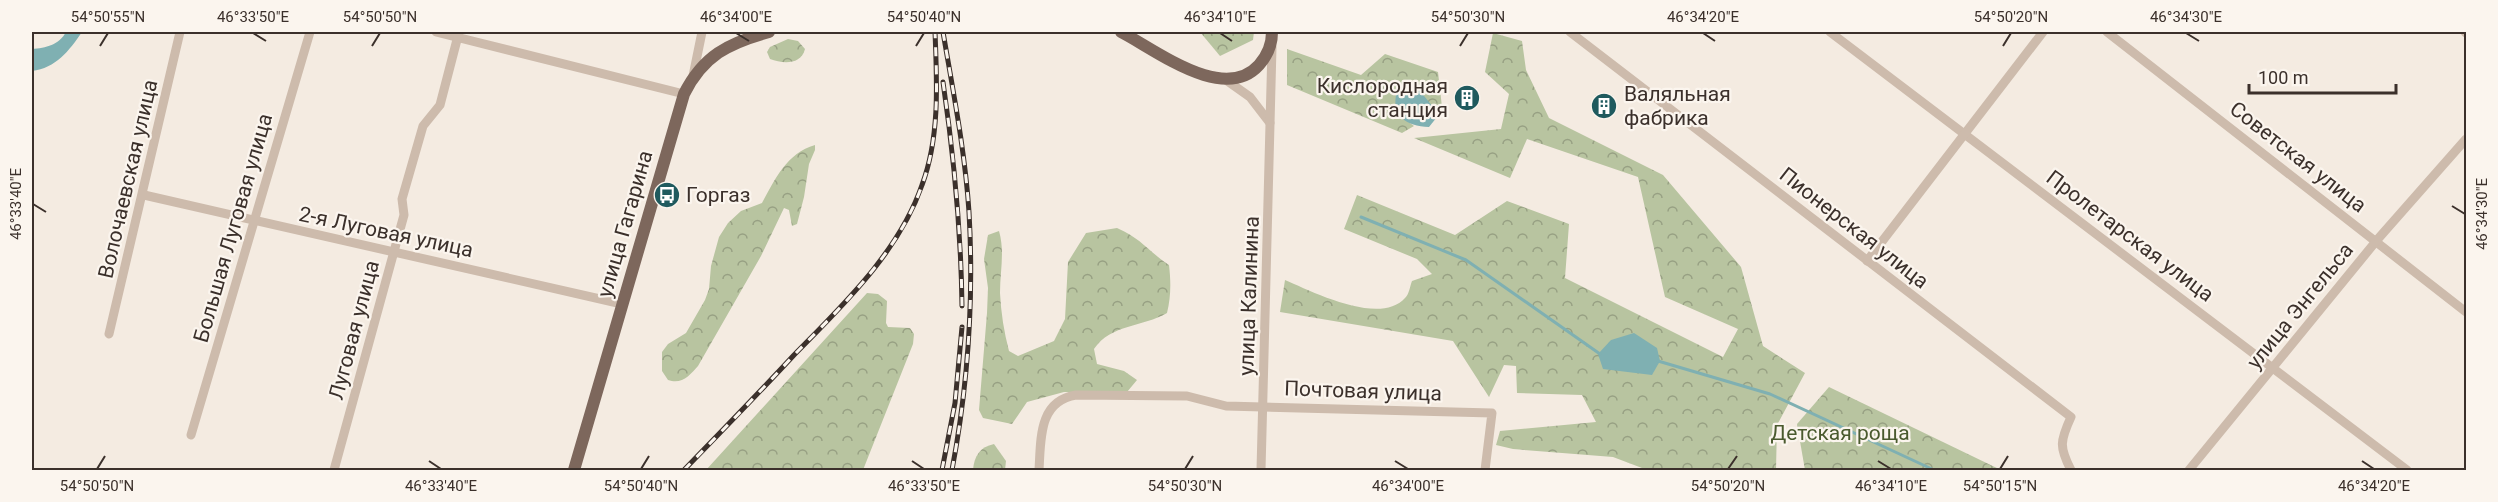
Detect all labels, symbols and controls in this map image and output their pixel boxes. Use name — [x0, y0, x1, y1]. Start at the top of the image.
text: 54°50'55"N — [71, 8, 145, 26]
text: 46°33'50"E — [217, 8, 290, 26]
text: 54°50'50"N — [343, 8, 417, 26]
text: 46°34'00"E — [700, 8, 773, 26]
text: 54°50'40"N — [887, 8, 961, 26]
text: 46°34'10"E — [1184, 8, 1257, 26]
text: 54°50'30"N — [1431, 8, 1505, 26]
text: 46°34'20"E — [1667, 8, 1740, 26]
text: 54°50'20"N — [1974, 8, 2048, 26]
text: 46°34'30"E — [2150, 8, 2223, 26]
scale bar — [2249, 57, 2396, 95]
text: 100 m — [2258, 67, 2309, 88]
place label: Кислородная станция — [1317, 74, 1448, 122]
street label: Волочаевская улица — [93, 77, 163, 281]
place label: Валяльная фабрика — [1624, 82, 1731, 130]
building icon: Кислородная станция — [1452, 83, 1482, 113]
building icon: Валяльная фабрика — [1589, 91, 1619, 121]
street label: Советская улица — [2225, 96, 2371, 218]
street label: Большая Луговая улица — [189, 111, 277, 345]
street label: улица Гагарина — [593, 148, 657, 300]
street label: Пионерская улица — [1775, 162, 1933, 294]
street label: Пролетарская улица — [2042, 165, 2218, 307]
text: 46°33'40"E — [7, 167, 25, 240]
text: 46°34'30"E — [2473, 177, 2491, 250]
bus stop icon: Горгаз — [652, 180, 682, 210]
place label: Горгаз — [686, 183, 750, 207]
street label: 2-я Луговая улица — [297, 202, 475, 262]
street label: улица Калинина — [1234, 216, 1264, 376]
street label: улица Энгельса — [2242, 238, 2358, 374]
street label: Луговая улица — [324, 258, 384, 402]
street label: Почтовая улица — [1284, 376, 1442, 406]
park label: Детская роща — [1770, 421, 1910, 445]
text: 54°50'50"N — [60, 477, 134, 495]
text: 46°33'40"E — [405, 477, 478, 495]
text: 54°50'40"N — [604, 477, 678, 495]
text: 46°33'50"E — [888, 477, 961, 495]
text: 54°50'30"N — [1148, 477, 1222, 495]
text: 46°34'00"E — [1372, 477, 1445, 495]
text: 54°50'20"N — [1691, 477, 1765, 495]
text: 46°34'10"E — [1855, 477, 1928, 495]
text: 54°50'15"N — [1963, 477, 2037, 495]
text: 46°34'20"E — [2338, 477, 2411, 495]

